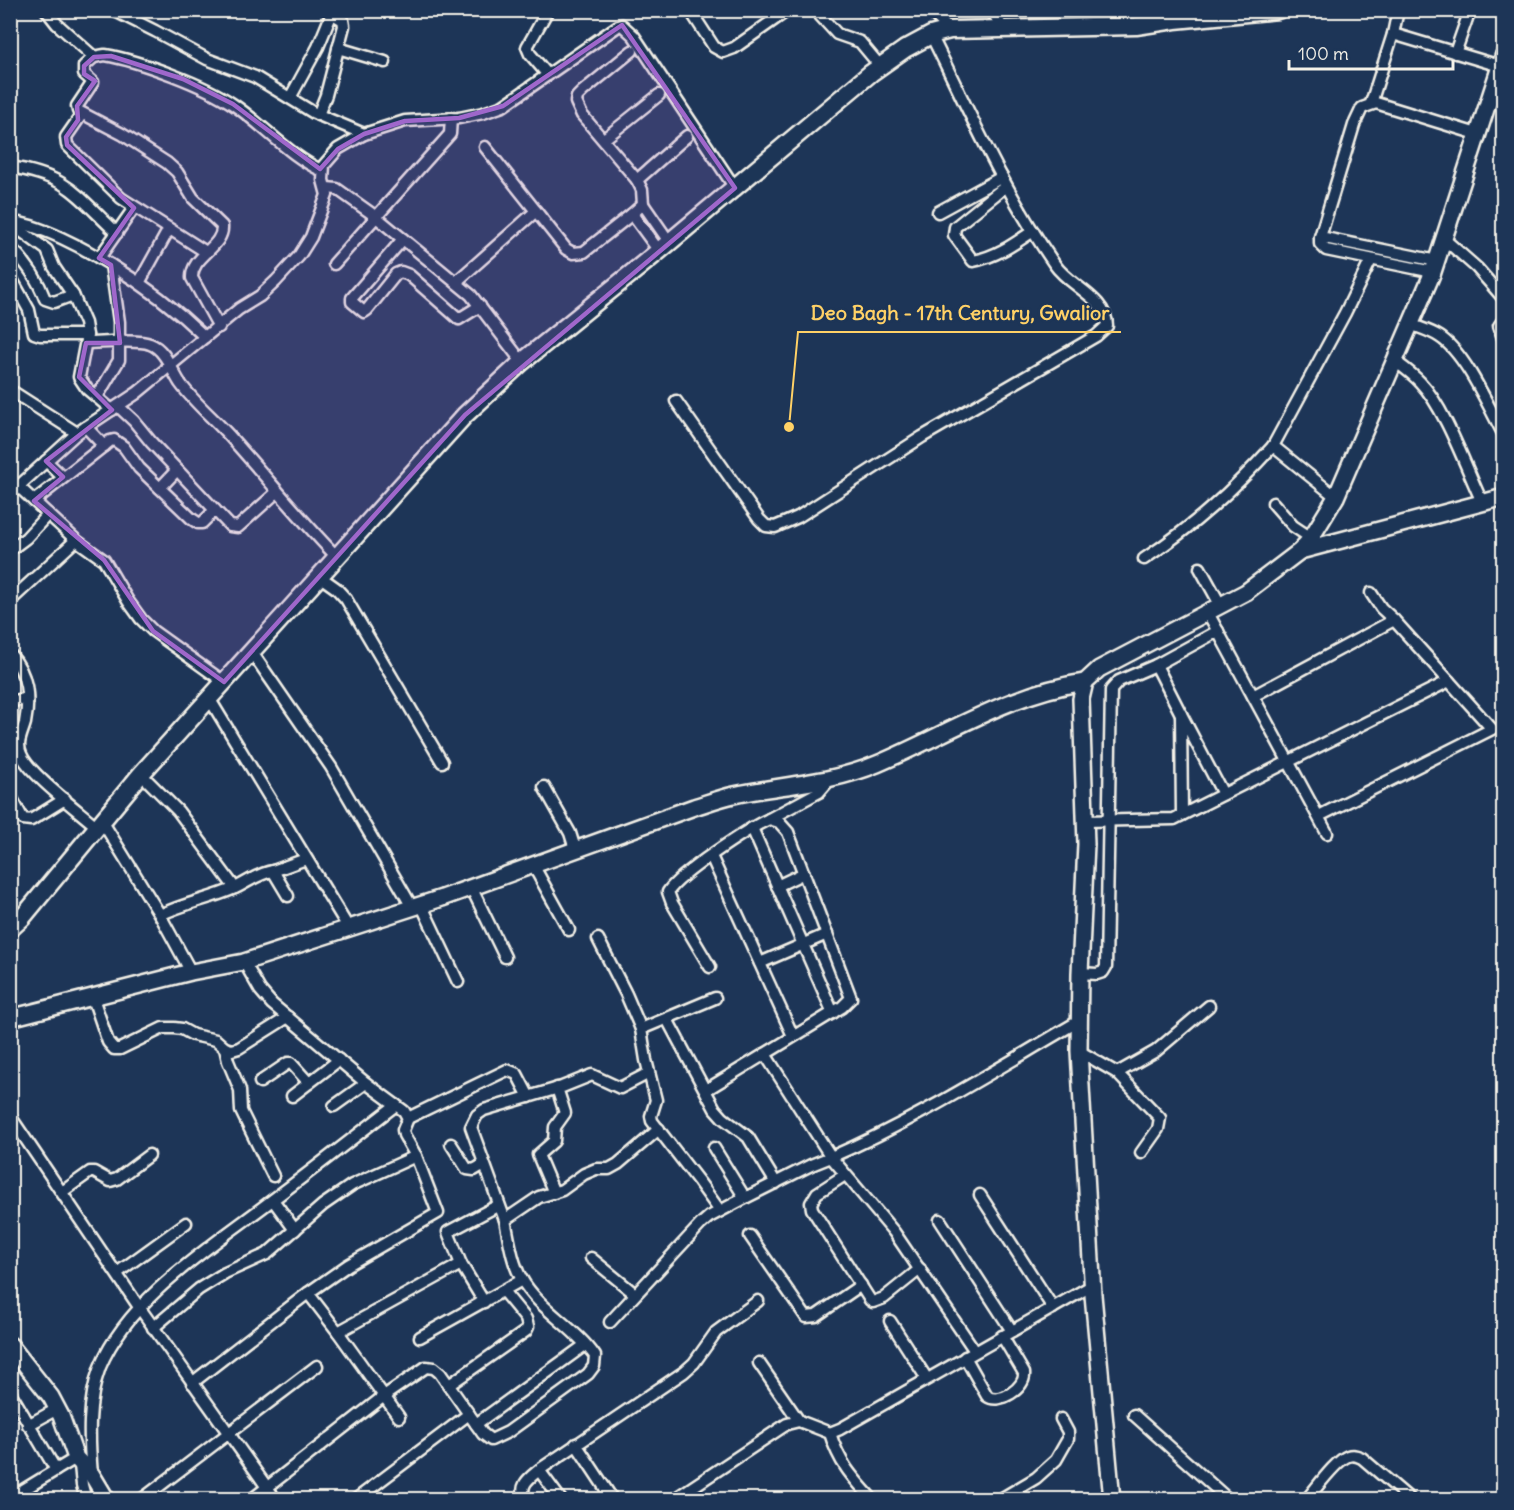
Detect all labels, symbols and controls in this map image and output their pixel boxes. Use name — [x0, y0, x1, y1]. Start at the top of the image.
scale bar — [1289, 33, 1452, 71]
text: 100 m — [1298, 42, 1349, 65]
callout: Deo Bagh - 17th Century, Gwalior — [798, 294, 1121, 332]
text: Deo Bagh - 17th Century, Gwalior — [811, 300, 1110, 325]

